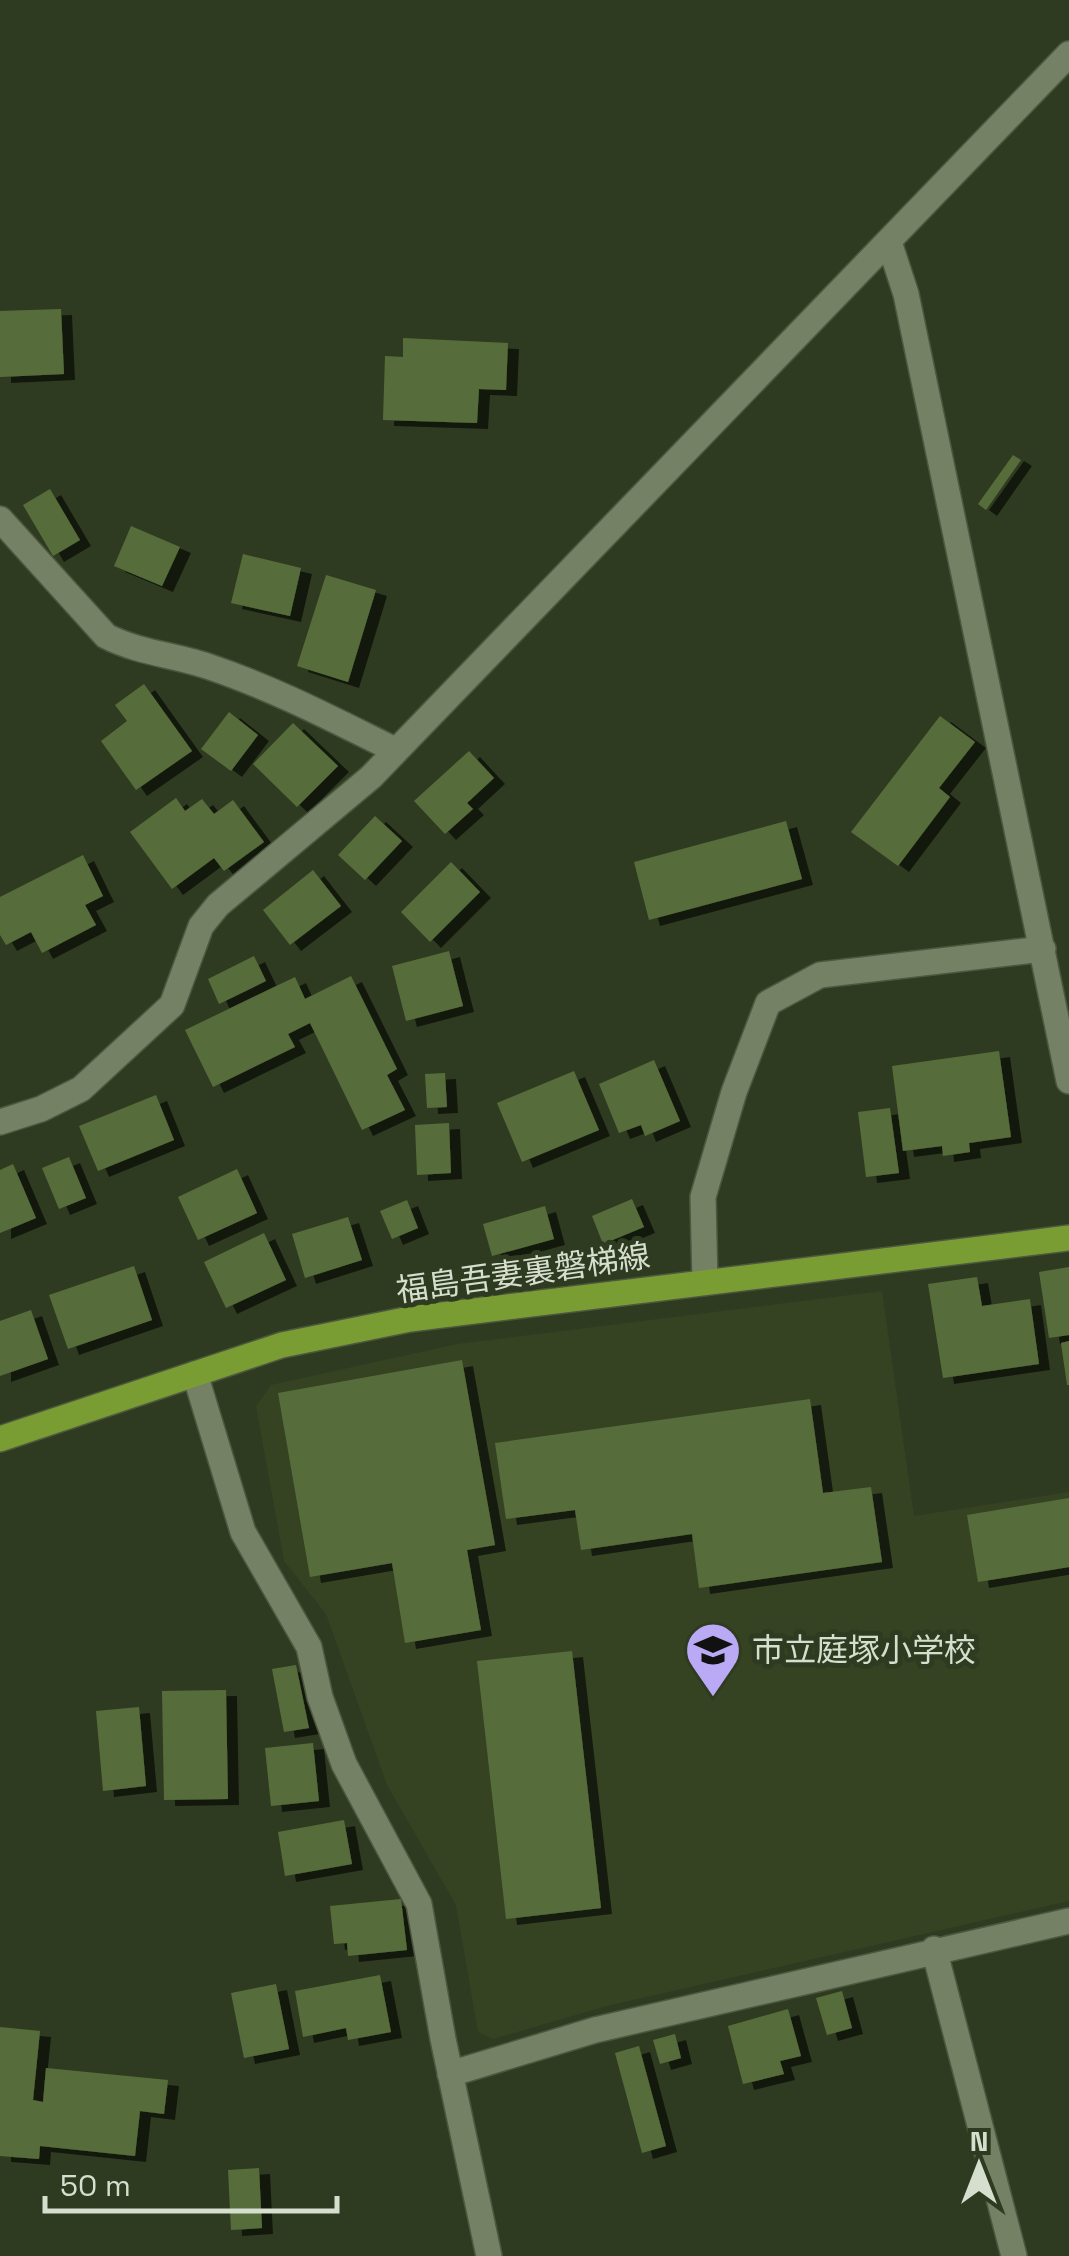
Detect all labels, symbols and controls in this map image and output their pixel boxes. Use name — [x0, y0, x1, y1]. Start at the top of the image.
street label: 福島吾妻裏磐梯線 — [393, 1235, 653, 1311]
school or university icon: 市立庭塚小学校 — [683, 1620, 743, 1699]
place label: 市立庭塚小学校 — [752, 1630, 976, 1670]
north arrow — [929, 2116, 1029, 2216]
text: N — [970, 2123, 988, 2159]
scale bar — [45, 2151, 338, 2213]
text: 50 m — [60, 2166, 131, 2205]

